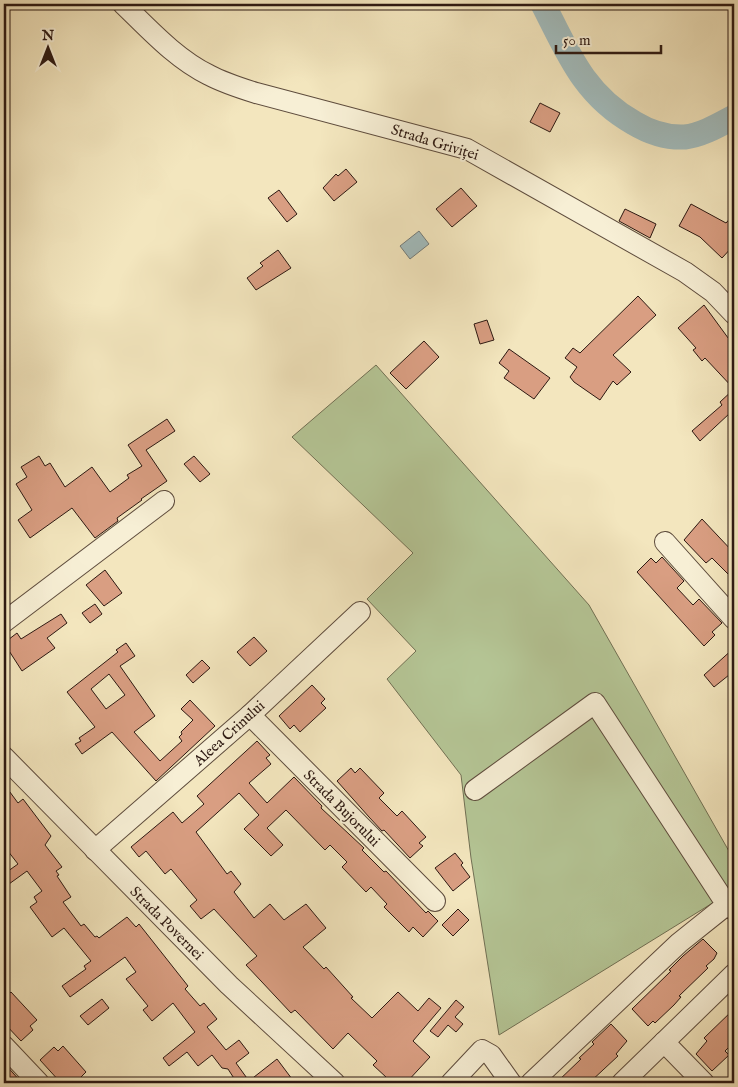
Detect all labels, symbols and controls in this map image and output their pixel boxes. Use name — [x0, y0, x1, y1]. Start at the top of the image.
north arrow — [22, 22, 72, 72]
scale bar — [556, 22, 660, 54]
text: N — [41, 27, 54, 45]
text: 50 m — [563, 31, 591, 50]
street label: Strada Griviței — [389, 120, 481, 165]
street label: Aleea Crinului — [189, 696, 269, 771]
street label: Strada Bujorului — [299, 766, 384, 851]
street label: Strada Povernei — [126, 882, 208, 964]

